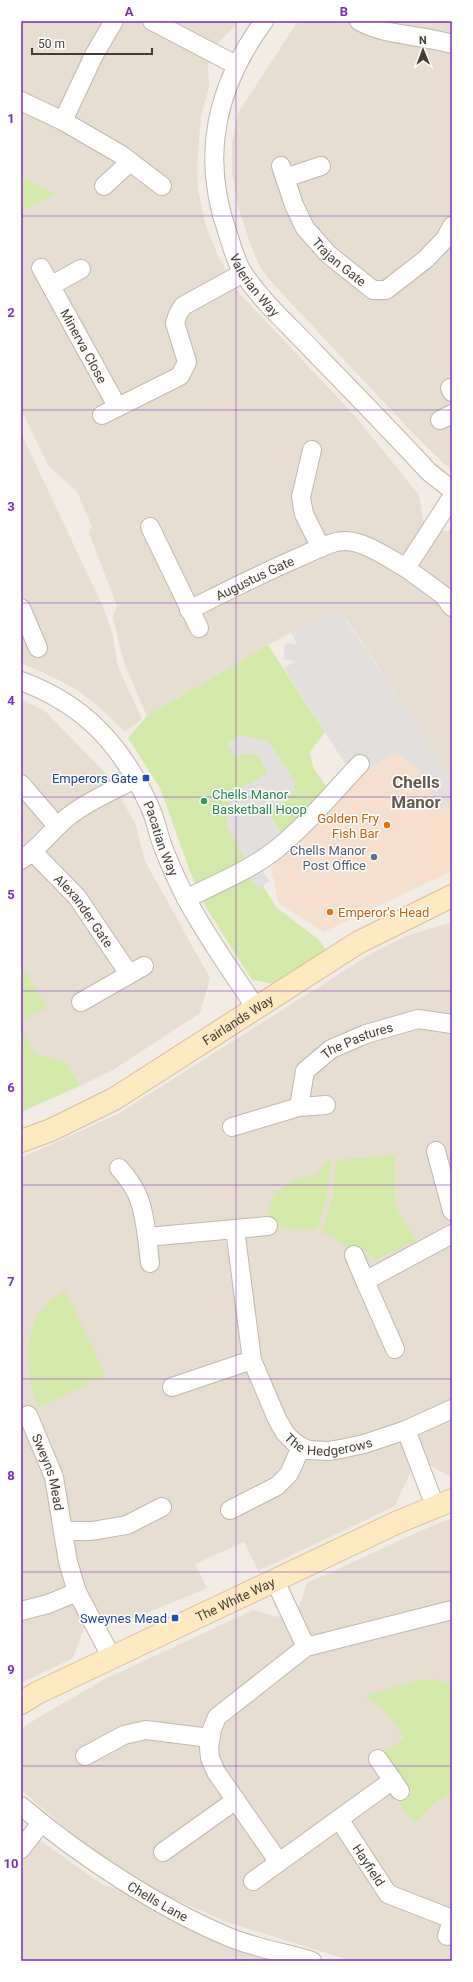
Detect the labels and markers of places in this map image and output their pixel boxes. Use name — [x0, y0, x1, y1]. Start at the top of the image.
place label: Emperors Gate — [52, 771, 138, 786]
marker: Emperors Gate — [141, 773, 151, 783]
place label: Chells Manor Basketball Hoop — [212, 787, 307, 817]
marker: Chells Manor Basketball Hoop — [199, 796, 209, 806]
place label: Golden Fry Fish Bar — [317, 811, 380, 841]
marker: Golden Fry Fish Bar — [382, 820, 392, 830]
place label: Chells Manor Post Office — [290, 843, 367, 873]
marker: Chells Manor Post Office — [369, 852, 379, 862]
place label: Emperor's Head — [338, 905, 429, 920]
marker: Emperor's Head — [325, 907, 335, 917]
place label: Sweynes Mead — [80, 1611, 167, 1626]
marker: Sweynes Mead — [170, 1613, 180, 1623]

